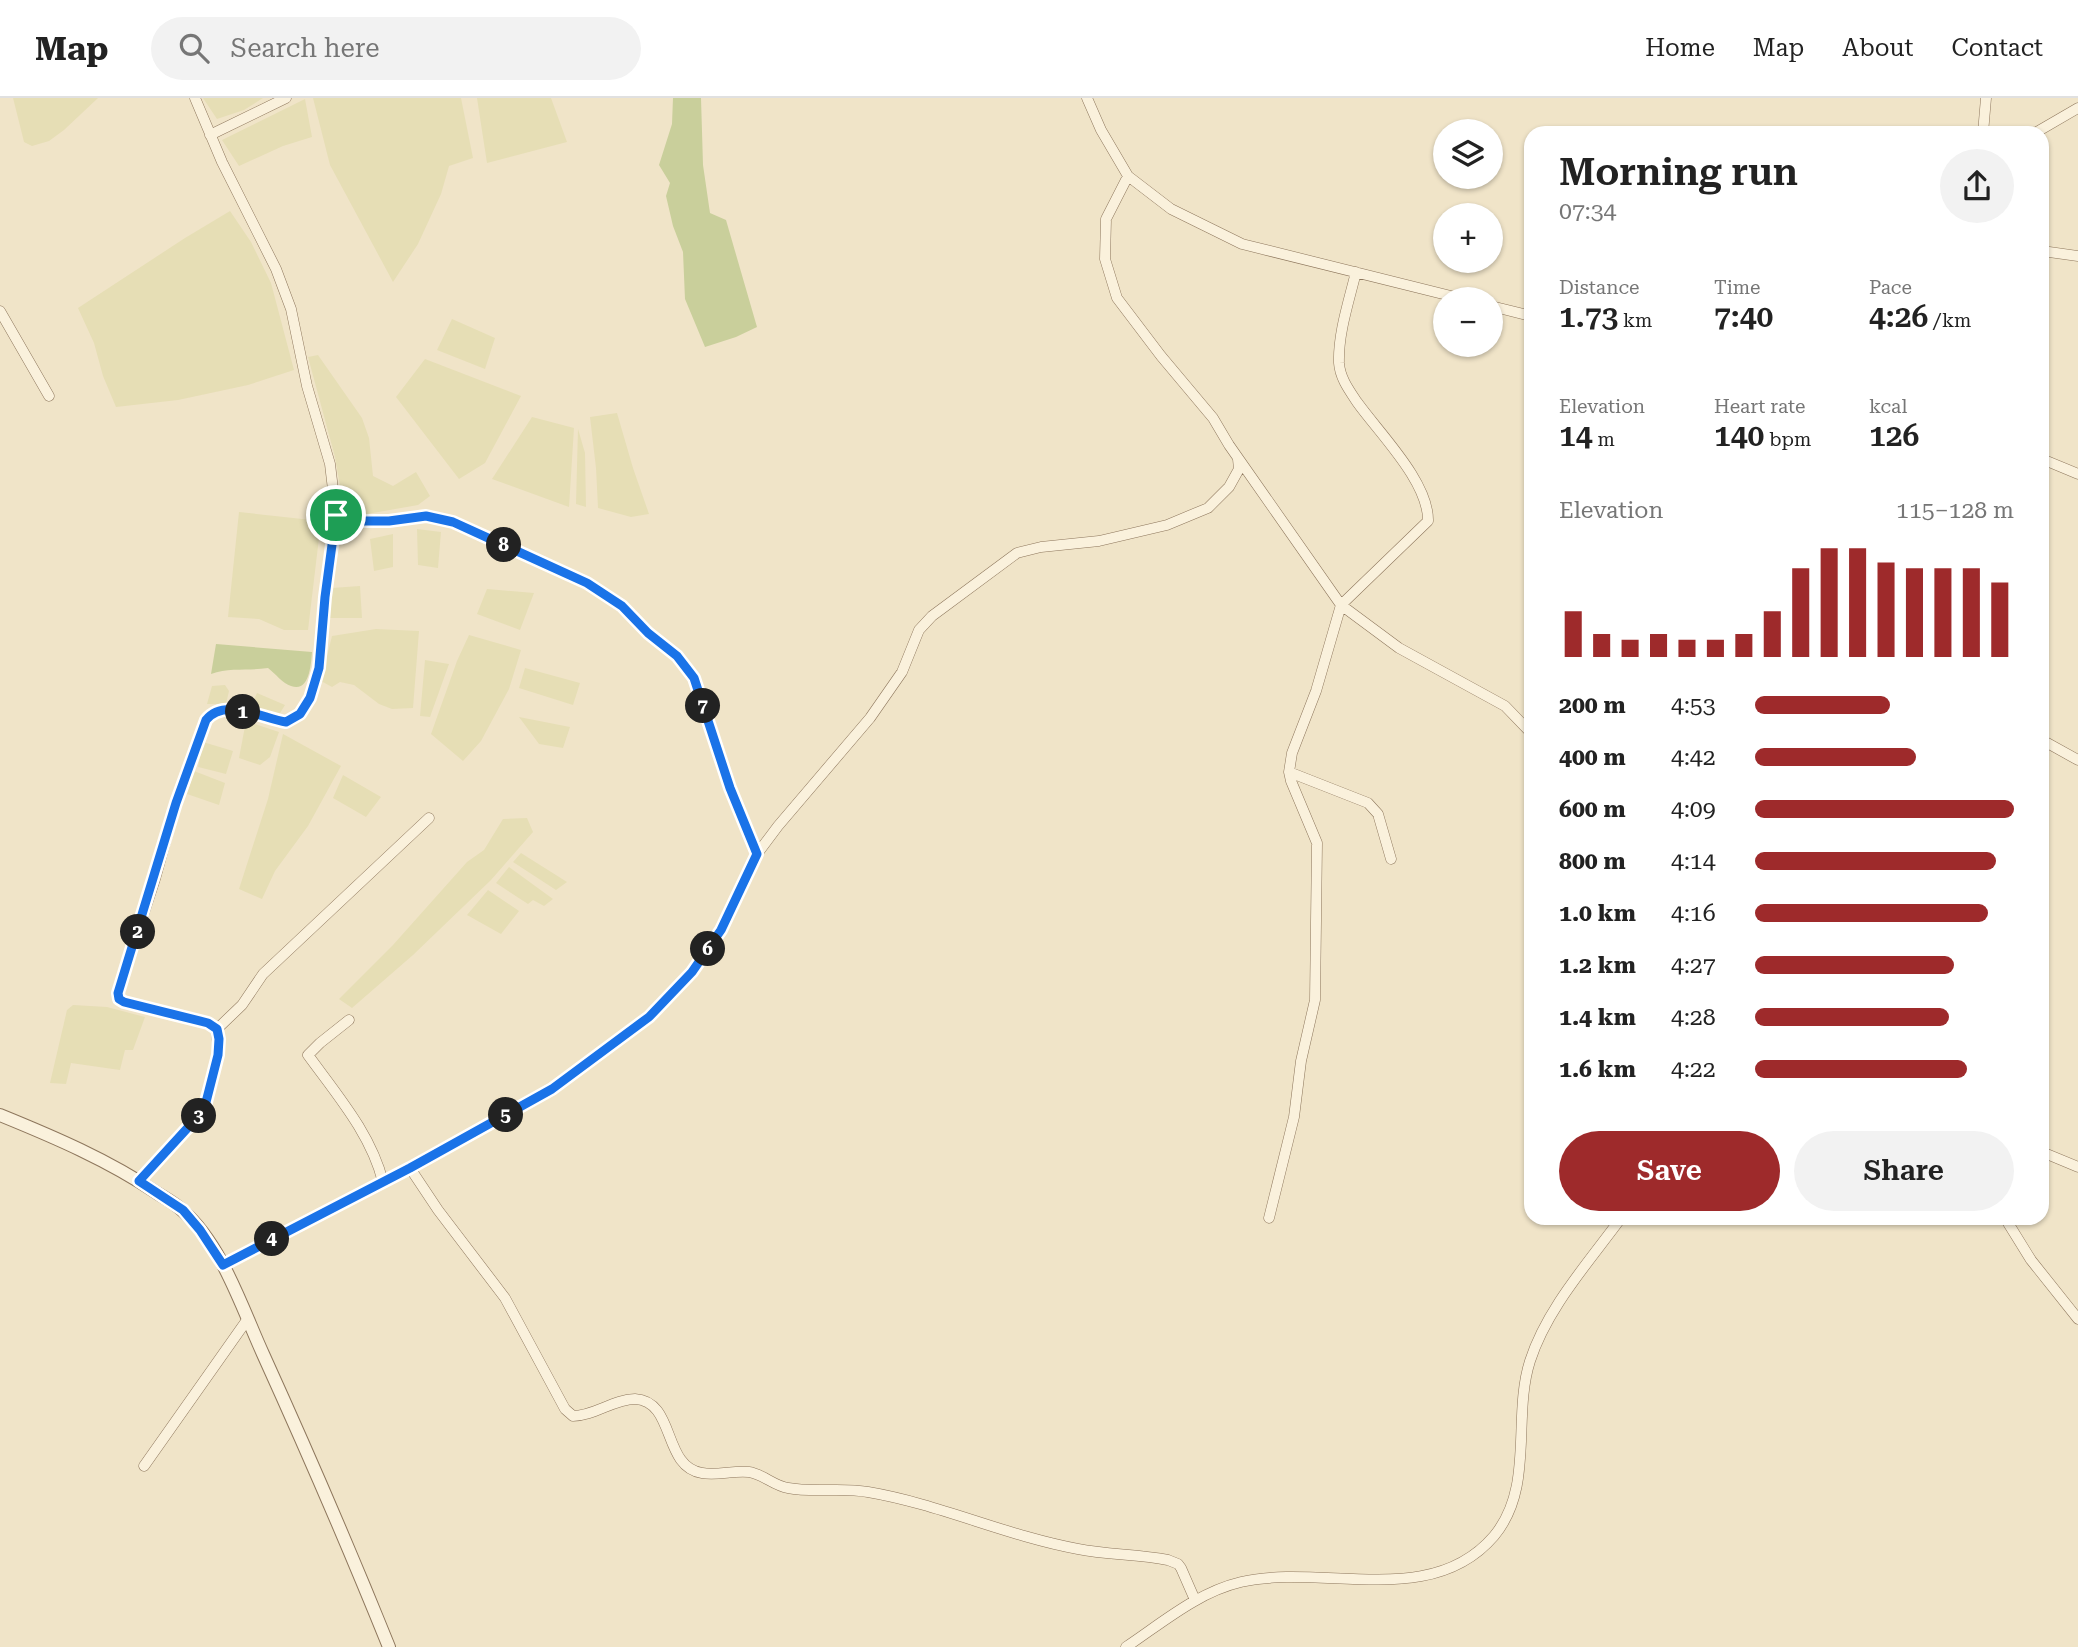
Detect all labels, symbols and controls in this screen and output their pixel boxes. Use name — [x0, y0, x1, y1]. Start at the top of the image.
search box — [151, 17, 641, 80]
text: Map — [35, 29, 109, 68]
icon: search — [175, 29, 213, 67]
text: Search here — [231, 33, 380, 63]
text: Home — [1645, 34, 1715, 62]
text: Map — [1753, 34, 1804, 62]
text: About — [1842, 34, 1913, 62]
text: Contact — [1951, 34, 2043, 62]
map controls — [1433, 119, 1503, 357]
button: layers — [1433, 119, 1503, 189]
button: share — [1940, 149, 2014, 223]
text: Morning run — [1559, 150, 1798, 194]
text: 07:34 — [1559, 198, 1616, 225]
button: + — [1433, 203, 1503, 273]
text: Distance — [1559, 276, 1639, 299]
text: Time — [1714, 276, 1761, 299]
text: Pace — [1869, 276, 1912, 299]
button: − — [1433, 287, 1503, 357]
text: 1.73 — [1559, 299, 1618, 334]
text: 7:40 — [1714, 299, 1773, 334]
text: 4:26 — [1869, 299, 1928, 334]
text: km — [1618, 309, 1652, 332]
text: /km — [1928, 309, 1971, 332]
text: Elevation — [1559, 395, 1645, 418]
text: Heart rate — [1714, 395, 1805, 418]
text: kcal — [1869, 395, 1907, 418]
text: 14 — [1559, 418, 1593, 453]
text: 140 — [1714, 418, 1764, 453]
text: 126 — [1869, 418, 1919, 453]
text: m — [1593, 428, 1615, 451]
text: bpm — [1764, 428, 1811, 451]
pin — [306, 485, 366, 545]
icon: arrive — [317, 496, 355, 534]
text: Elevation — [1559, 497, 1663, 524]
text: 115–128 m — [1896, 497, 2014, 524]
pin: 8 — [486, 528, 522, 562]
text: 8 — [498, 533, 509, 556]
pin: 7 — [686, 688, 720, 724]
text: 200 m — [1559, 692, 1626, 719]
text: 4:53 — [1671, 692, 1716, 719]
pin: 1 — [226, 694, 260, 730]
text: 7 — [697, 694, 708, 717]
text: 1 — [237, 700, 248, 723]
text: 400 m — [1559, 744, 1626, 771]
text: 4:42 — [1671, 744, 1716, 771]
text: 600 m — [1559, 796, 1626, 823]
text: 4:09 — [1671, 796, 1716, 823]
text: 800 m — [1559, 848, 1626, 875]
text: 4:14 — [1671, 848, 1716, 875]
text: 1.0 km — [1559, 900, 1636, 927]
text: 4:16 — [1671, 900, 1716, 927]
pin: 2 — [120, 914, 156, 950]
text: 2 — [132, 920, 143, 943]
pin: 6 — [690, 932, 726, 966]
text: 6 — [702, 937, 713, 960]
text: 1.2 km — [1559, 952, 1636, 979]
text: 4:27 — [1671, 952, 1716, 979]
text: 1.4 km — [1559, 1004, 1636, 1031]
text: 4:28 — [1671, 1004, 1716, 1031]
text: 1.6 km — [1559, 1056, 1636, 1083]
text: 4:22 — [1671, 1056, 1716, 1083]
pin: 3 — [182, 1098, 216, 1134]
pin: 5 — [489, 1098, 524, 1132]
text: 5 — [500, 1103, 511, 1126]
text: 3 — [193, 1104, 204, 1127]
button: Save — [1559, 1131, 1780, 1211]
button: Share — [1794, 1131, 2014, 1211]
pin: 4 — [254, 1222, 290, 1256]
text: 4 — [266, 1227, 277, 1250]

